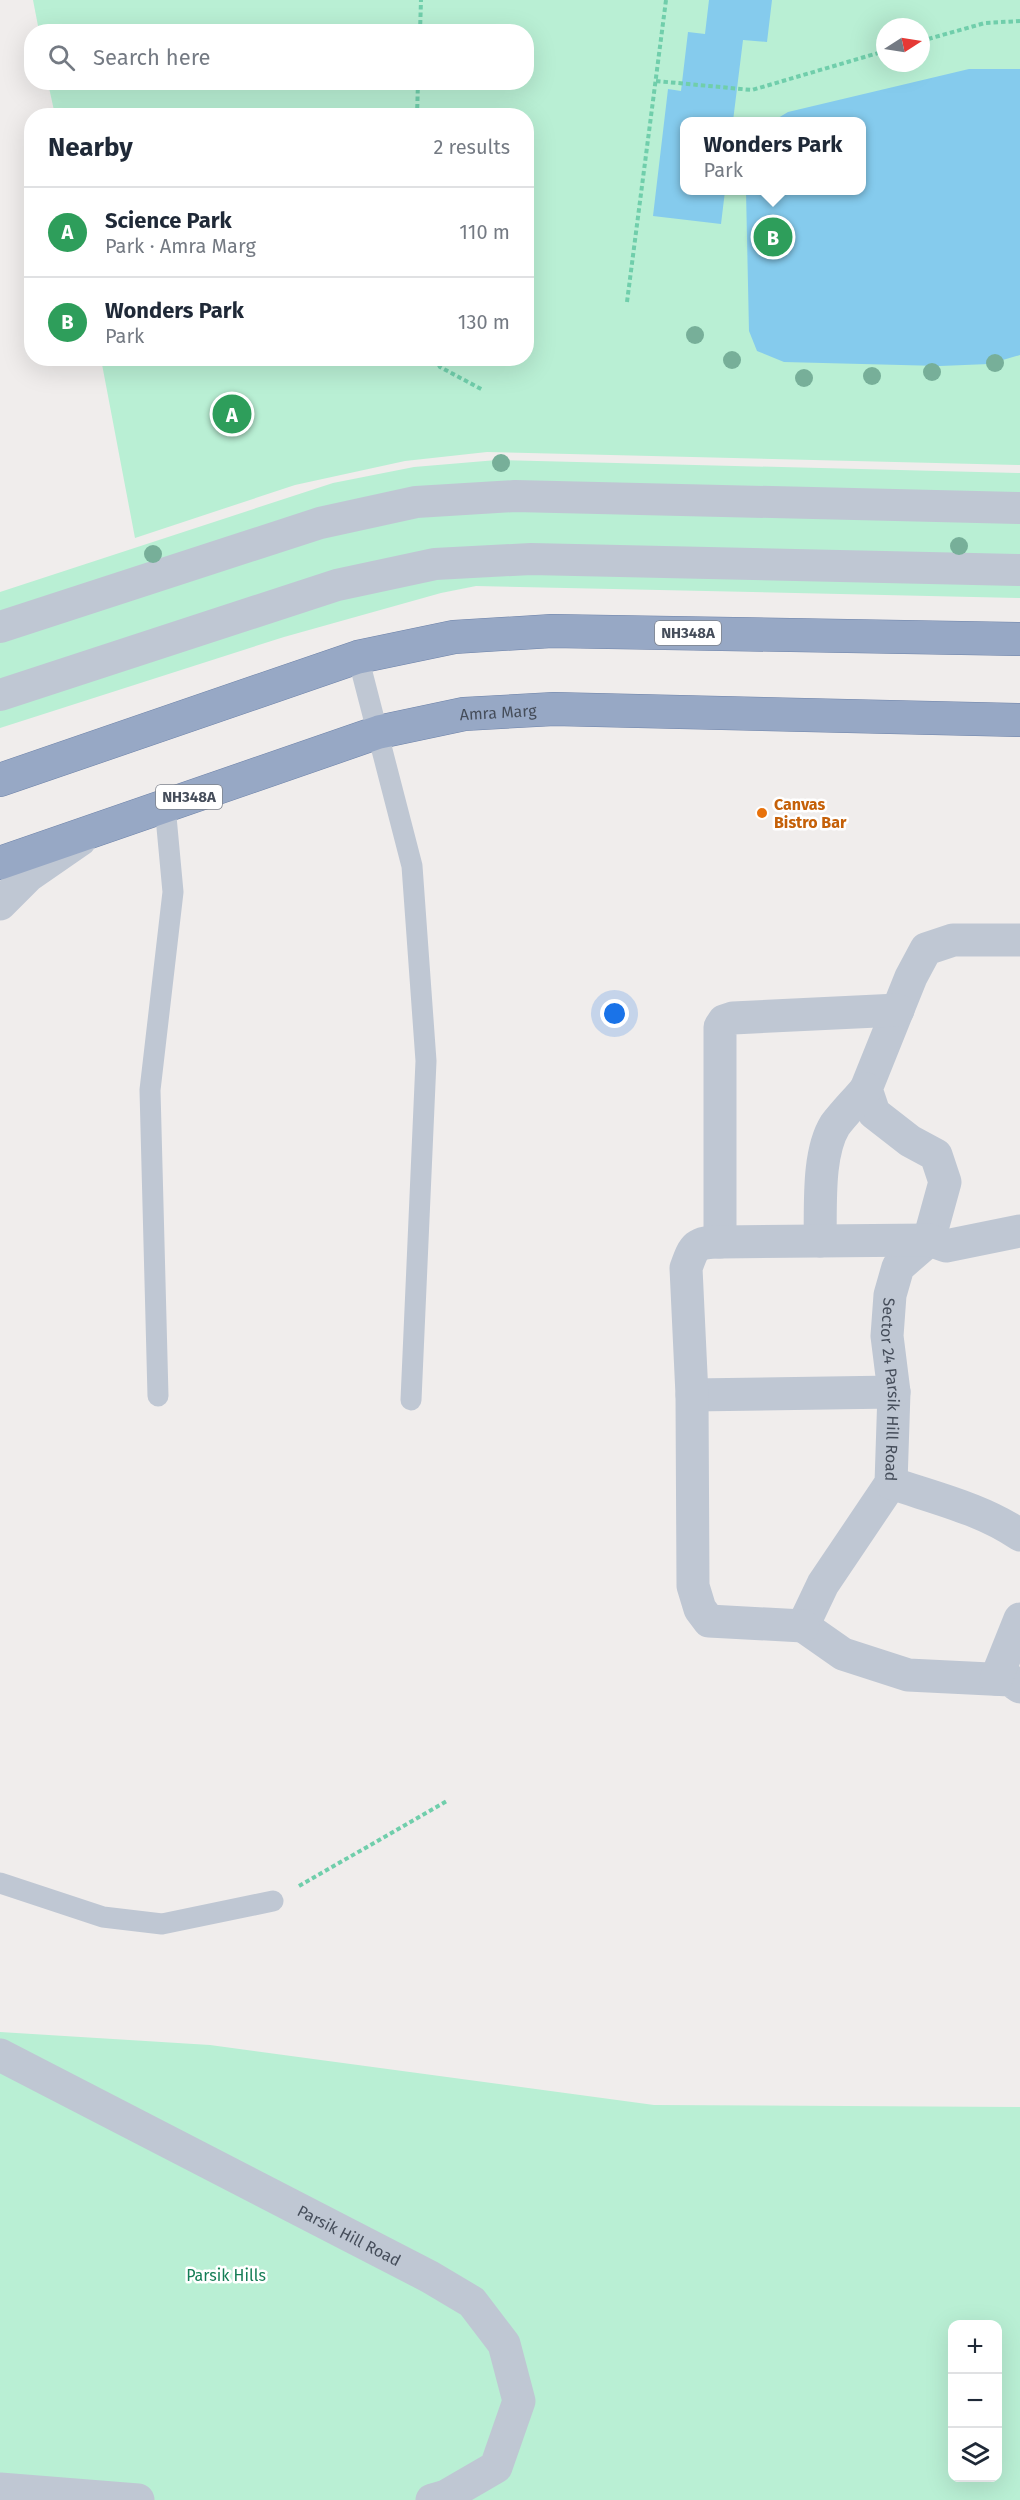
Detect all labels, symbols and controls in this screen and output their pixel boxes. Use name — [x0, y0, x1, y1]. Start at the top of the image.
north arrow — [876, 18, 930, 72]
search box — [24, 24, 534, 90]
icon: search — [45, 41, 78, 74]
text: Search here — [93, 44, 211, 71]
popup — [680, 117, 866, 195]
text: Wonders Park — [704, 131, 842, 158]
text: Nearby — [48, 132, 133, 163]
text: 2 results — [433, 135, 510, 159]
text: Park — [704, 158, 743, 182]
text: Science Park — [105, 207, 232, 234]
pin: B — [754, 214, 792, 260]
text: A — [62, 220, 73, 244]
text: 110 m — [459, 220, 510, 244]
text: Park · Amra Marg — [105, 234, 256, 258]
text: Wonders Park — [105, 297, 244, 324]
text: B — [61, 310, 74, 334]
text: 130 m — [458, 310, 510, 334]
text: Park — [105, 324, 144, 348]
pin: A — [212, 392, 252, 436]
road number: NH348A — [655, 621, 721, 645]
street label: Amra Marg — [459, 700, 538, 724]
road number: NH348A — [156, 785, 222, 809]
place label: Canvas Bistro Bar — [774, 795, 847, 832]
marker: Canvas Bistro Bar — [755, 806, 769, 820]
your location — [600, 999, 629, 1028]
street label: Sector 24 Parsik Hill Road — [877, 1297, 904, 1482]
street label: Parsik Hill Road — [294, 2201, 404, 2270]
park label: Parsik Hills — [186, 2266, 266, 2285]
map controls — [948, 2320, 1002, 2482]
button: + — [948, 2320, 1002, 2374]
button: − — [948, 2374, 1002, 2428]
button: layers — [948, 2428, 1002, 2482]

